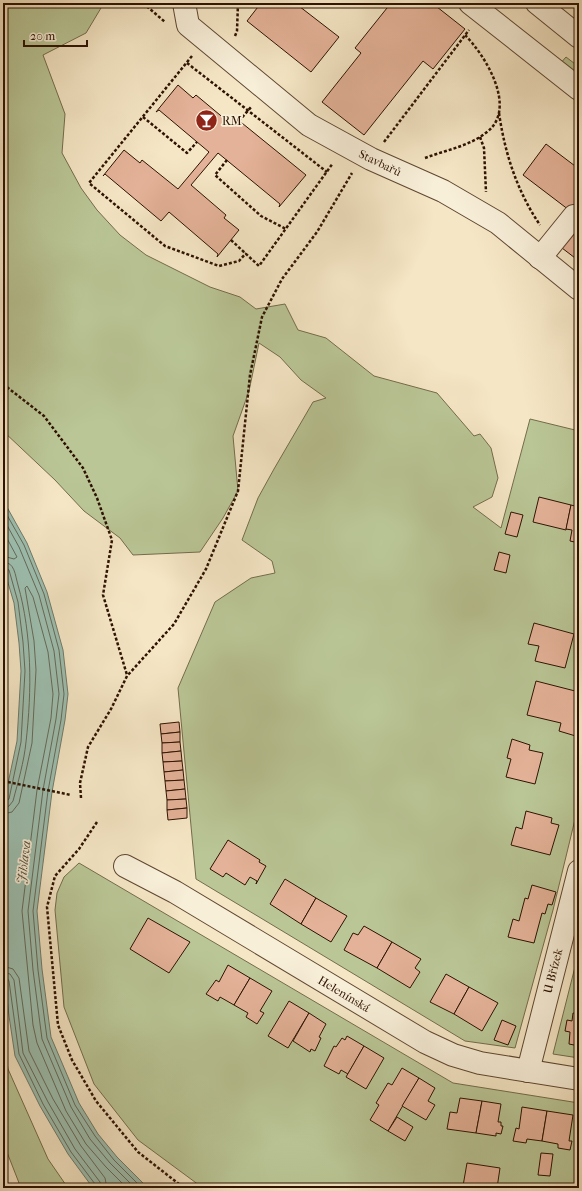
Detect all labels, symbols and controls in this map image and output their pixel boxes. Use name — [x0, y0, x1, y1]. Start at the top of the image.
scale bar — [24, 22, 87, 48]
text: 20 m — [30, 29, 55, 43]
bar icon: RM — [193, 108, 219, 134]
place label: RM — [222, 114, 242, 128]
street label: Stavbařů — [356, 147, 404, 179]
water label: Jihlava — [13, 840, 34, 884]
street label: U Břízek — [541, 946, 566, 995]
street label: Helenínská — [316, 973, 373, 1015]

